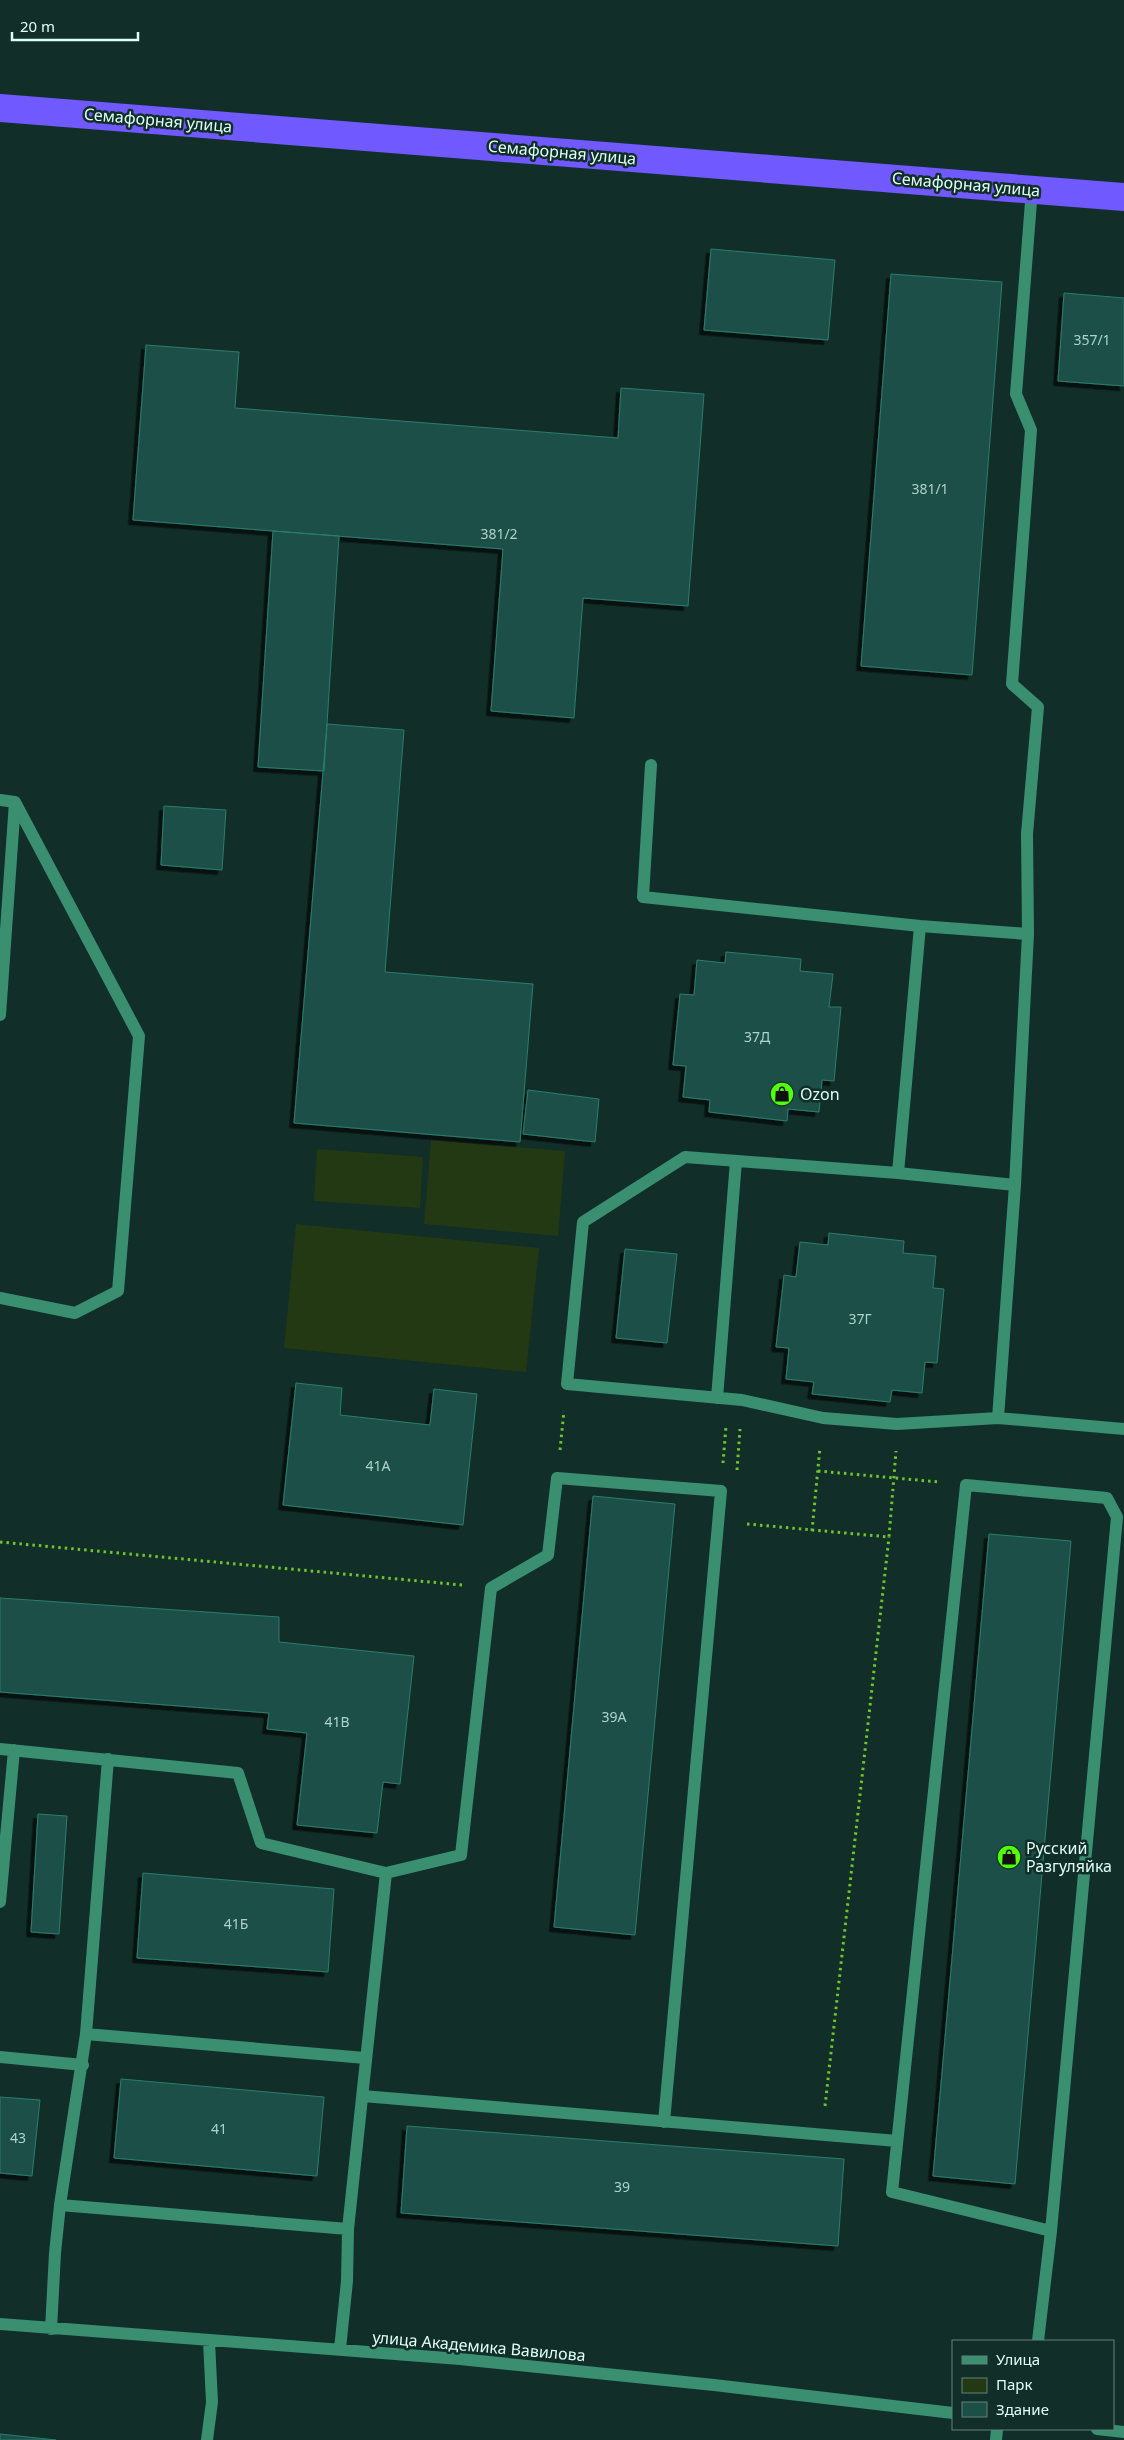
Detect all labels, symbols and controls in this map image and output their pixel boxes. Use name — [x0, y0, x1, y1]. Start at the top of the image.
scale bar — [12, 10, 139, 42]
text: 20 m — [20, 16, 55, 36]
street label: Семафорная улица — [83, 103, 233, 137]
street label: Семафорная улица — [487, 135, 637, 169]
street label: Семафорная улица — [891, 167, 1041, 201]
house number: 357/1 — [1073, 330, 1111, 349]
house number: 381/1 — [911, 479, 949, 498]
house number: 381/2 — [480, 524, 518, 543]
house number: 37Д — [744, 1027, 771, 1046]
shop icon: Ozon — [769, 1081, 795, 1107]
place label: Ozon — [800, 1083, 840, 1105]
house number: 37Г — [848, 1309, 872, 1328]
house number: 41А — [366, 1456, 391, 1475]
house number: 39А — [602, 1707, 627, 1726]
house number: 41В — [324, 1712, 350, 1731]
place label: Русский Разгуляйка — [1026, 1837, 1112, 1877]
shop icon: Русский Разгуляйка — [996, 1844, 1022, 1870]
house number: 41Б — [224, 1914, 248, 1933]
house number: 41 — [211, 2119, 227, 2138]
house number: 43 — [10, 2128, 26, 2147]
house number: 39 — [614, 2177, 630, 2196]
street label: улица Академика Вавилова — [372, 2326, 586, 2366]
legend — [952, 2340, 1114, 2430]
text: Улица — [996, 2349, 1040, 2369]
text: Парк — [996, 2374, 1032, 2394]
text: Здание — [996, 2399, 1049, 2419]

